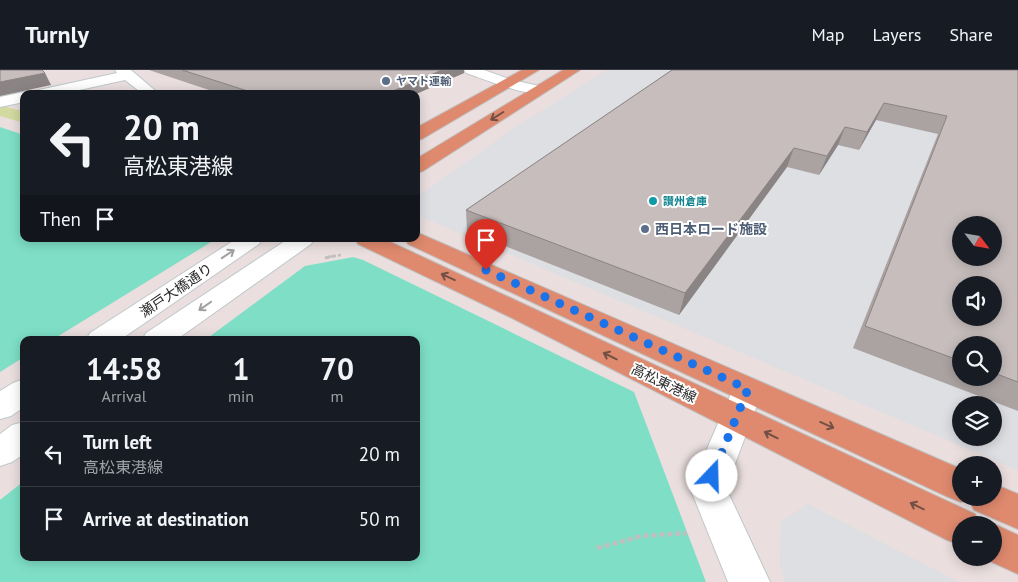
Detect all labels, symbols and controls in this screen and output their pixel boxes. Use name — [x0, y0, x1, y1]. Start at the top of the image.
text: Turnly — [25, 19, 89, 50]
text: Map — [812, 23, 844, 46]
text: Layers — [872, 23, 921, 46]
text: Share — [949, 23, 993, 46]
place label: ヤマト運輸 — [396, 74, 452, 88]
marker: ヤマト運輸 — [380, 75, 392, 87]
text: 20 m — [123, 104, 200, 150]
icon: left — [40, 110, 105, 175]
one-way arrow — [491, 111, 505, 121]
text: 高松東港線 — [123, 152, 233, 180]
place label: 讃州倉庫 — [663, 194, 707, 208]
marker: 讃州倉庫 — [647, 195, 659, 207]
icon: arrive — [91, 205, 119, 233]
text: Then — [40, 207, 81, 231]
north arrow — [952, 216, 1002, 266]
map controls — [952, 216, 1002, 566]
pin — [465, 219, 507, 270]
place label: 西日本ロード施設 — [655, 220, 767, 238]
marker: 西日本ロード施設 — [639, 223, 651, 235]
icon: arrive — [472, 226, 500, 254]
one-way arrow — [221, 249, 235, 259]
street label: 瀬戸大橋通り — [136, 259, 216, 321]
one-way arrow — [441, 272, 456, 281]
button: sound — [952, 276, 1002, 326]
one-way arrow — [198, 301, 212, 311]
button: search — [952, 336, 1002, 386]
text: 14:58 — [86, 349, 162, 388]
text: 1 — [233, 349, 250, 388]
text: 70 — [320, 349, 354, 388]
one-way arrow — [602, 351, 617, 361]
street label: 高松東港線 — [629, 360, 699, 406]
text: Arrival — [102, 386, 146, 406]
text: min — [228, 386, 254, 406]
text: m — [331, 386, 344, 406]
button: layers — [952, 396, 1002, 446]
one-way arrow — [819, 420, 834, 430]
text: Turn left — [83, 430, 152, 454]
one-way arrow — [764, 430, 779, 440]
icon: left — [40, 440, 68, 468]
text: 20 m — [359, 442, 400, 466]
position arrow — [685, 449, 737, 501]
button: + — [952, 456, 1002, 506]
text: 高松東港線 — [83, 457, 163, 477]
one-way arrow — [910, 501, 925, 510]
icon: arrive — [40, 505, 68, 533]
text: Arrive at destination — [83, 507, 249, 531]
text: 50 m — [359, 507, 400, 531]
button: − — [952, 516, 1002, 566]

